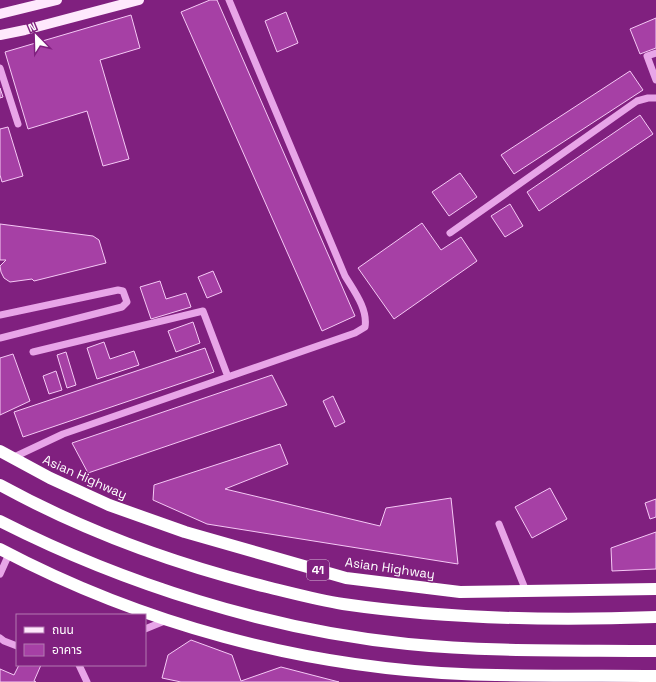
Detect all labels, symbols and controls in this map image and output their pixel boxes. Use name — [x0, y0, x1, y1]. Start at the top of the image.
north arrow — [16, 16, 56, 56]
text: N — [26, 19, 38, 35]
street label: Asian Highway — [40, 451, 130, 503]
street label: Asian Highway — [344, 553, 436, 583]
road number: 41 — [307, 560, 329, 580]
legend — [16, 614, 146, 666]
text: ถนน — [52, 622, 74, 638]
text: อาคาร — [52, 642, 82, 658]

